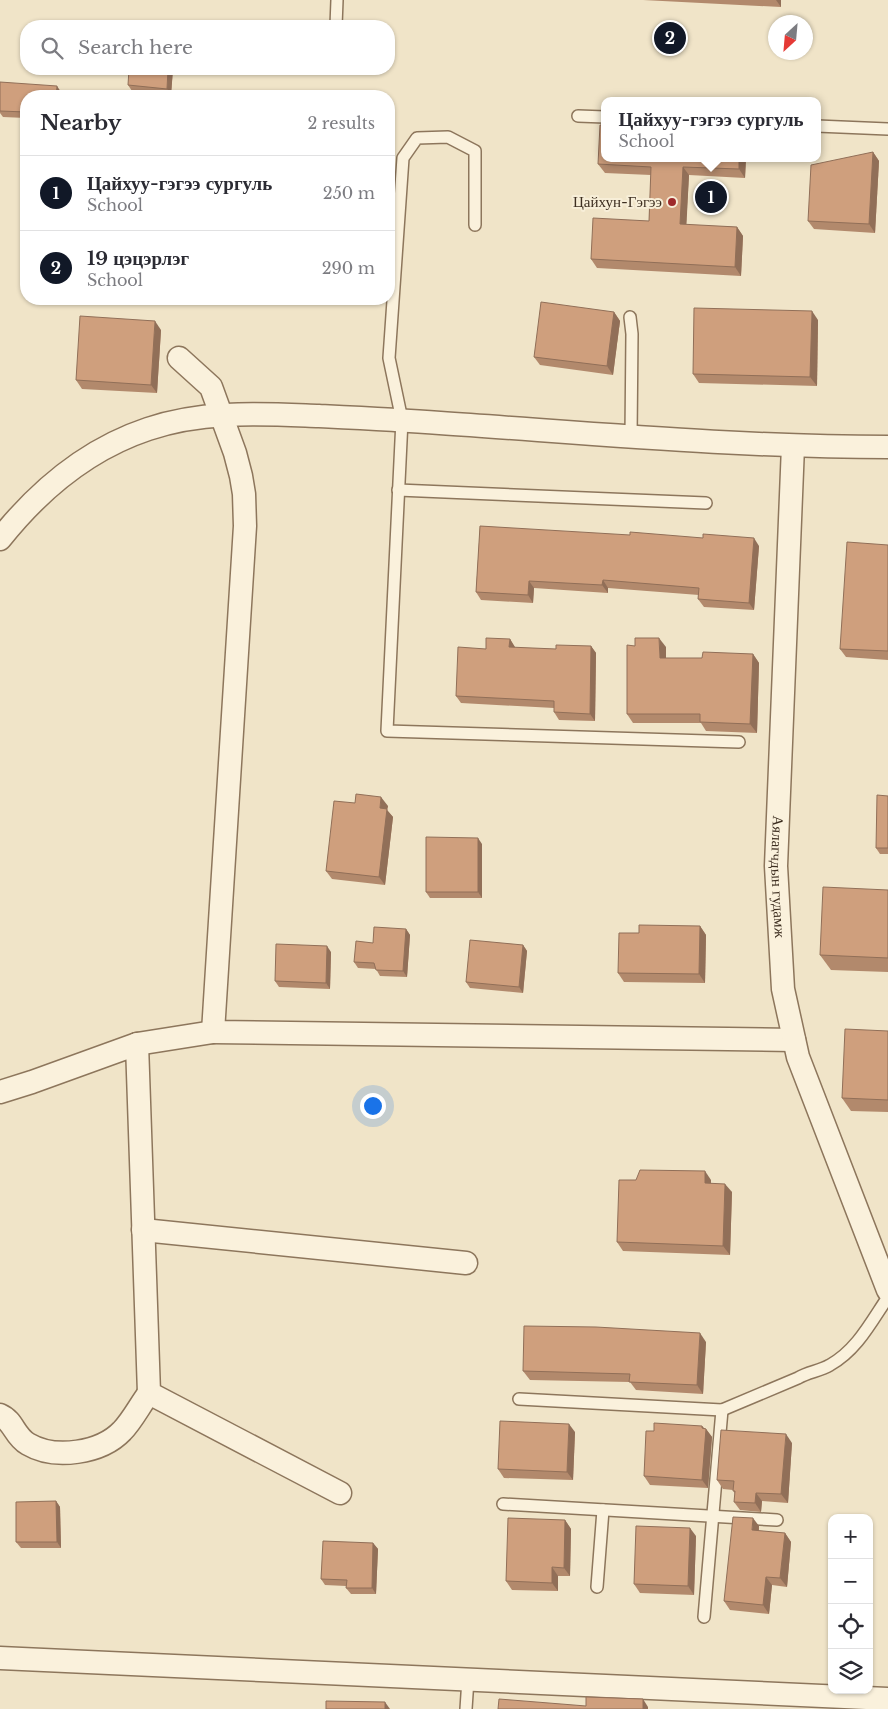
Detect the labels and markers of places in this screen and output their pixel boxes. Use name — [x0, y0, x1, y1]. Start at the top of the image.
pin: 2 — [654, 19, 686, 57]
pin: 1 — [695, 178, 727, 216]
place label: Цайхун-Гэгээ — [573, 192, 662, 211]
marker: Цайхун-Гэгээ — [666, 196, 678, 208]

